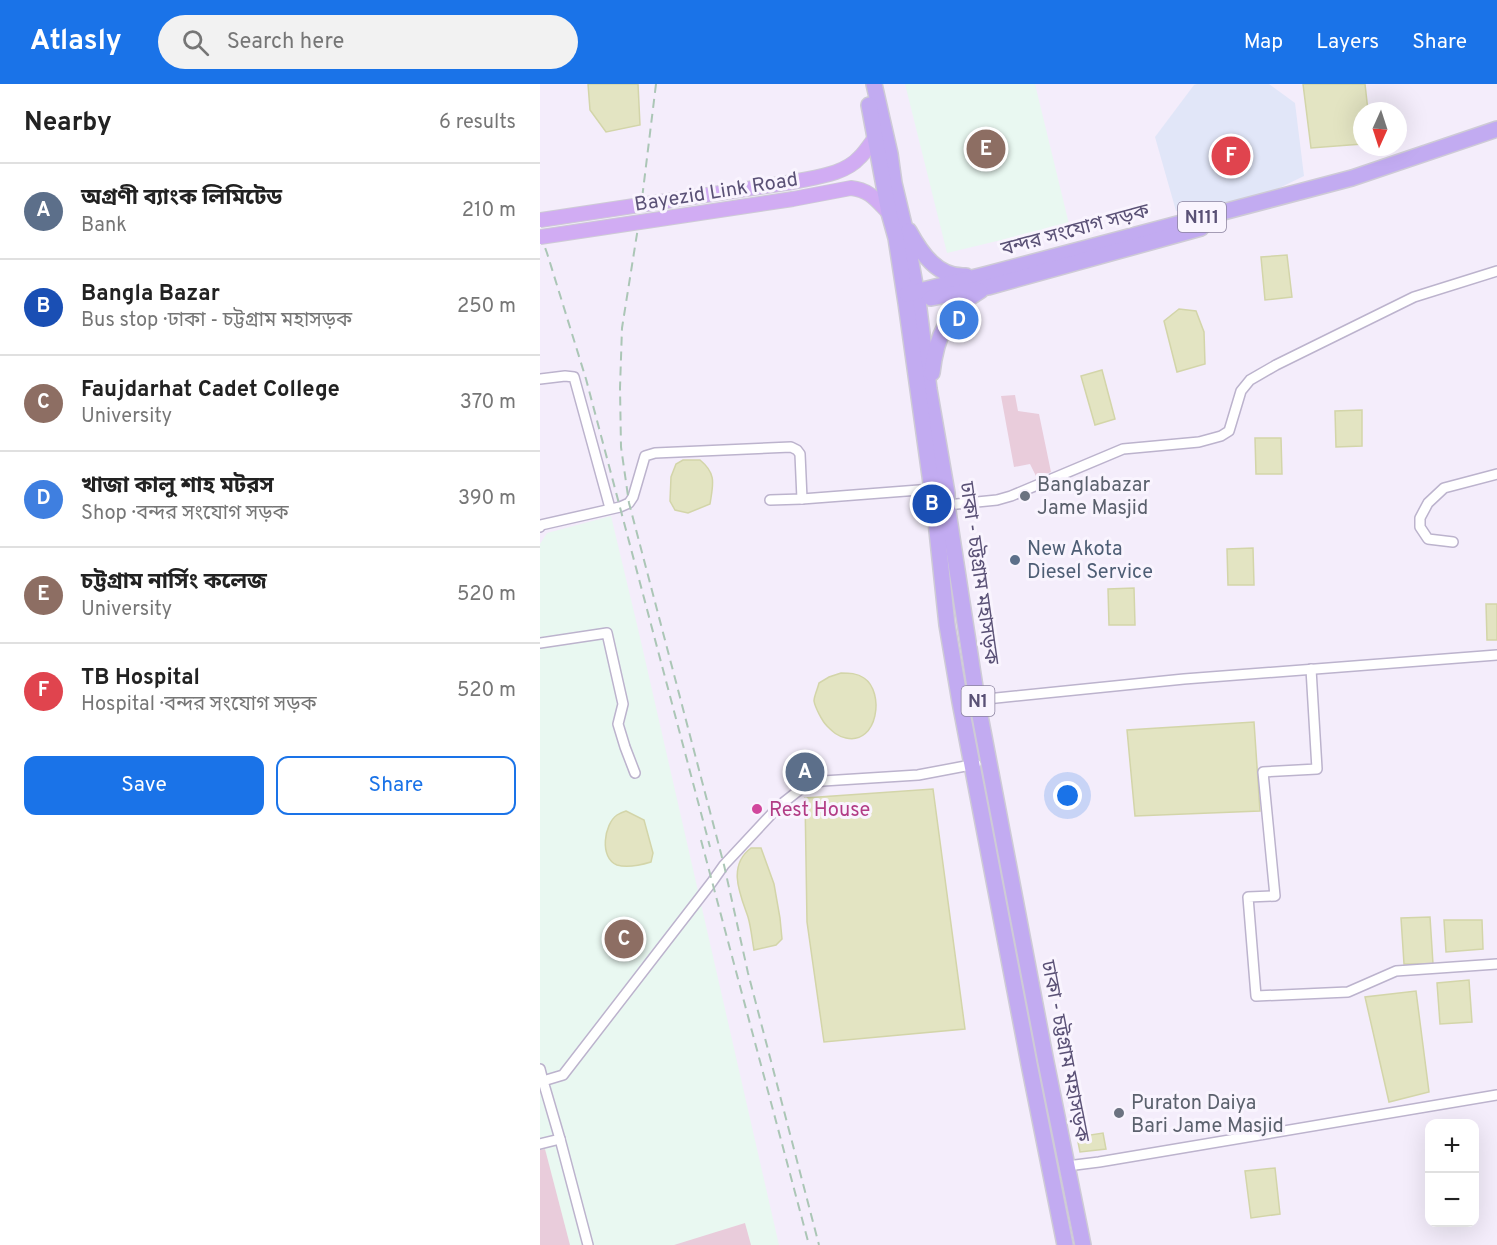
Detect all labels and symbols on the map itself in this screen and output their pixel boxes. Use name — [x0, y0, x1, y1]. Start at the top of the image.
north arrow — [1353, 102, 1407, 156]
pin: E — [966, 126, 1006, 172]
pin: F — [1212, 134, 1250, 178]
street label: Bayezid Link Road — [633, 167, 800, 219]
street label: বন্দর সংযোগ সড়ক — [998, 198, 1153, 263]
road number: N111 — [1178, 202, 1226, 232]
pin: D — [940, 298, 978, 342]
place label: Banglabazar Jame Masjid — [1037, 473, 1151, 522]
street label: ঢাকা - চট্টগ্রাম মহাসড়ক — [952, 479, 1005, 667]
pin: B — [912, 482, 952, 526]
marker: Banglabazar Jame Masjid — [1018, 489, 1032, 503]
place label: New Akota Diesel Service — [1027, 537, 1153, 586]
marker: New Akota Diesel Service — [1008, 553, 1022, 567]
road number: N1 — [962, 686, 994, 716]
pin: A — [786, 750, 824, 794]
your location — [1053, 781, 1082, 810]
place label: Rest House — [769, 798, 870, 824]
marker: Rest House — [750, 802, 764, 816]
pin: C — [604, 916, 644, 962]
street label: ঢাকা - চট্টগ্রাম মহাসড়ক — [1033, 957, 1096, 1145]
place label: Puraton Daiya Bari Jame Masjid — [1131, 1091, 1284, 1140]
marker: Puraton Daiya Bari Jame Masjid — [1112, 1106, 1126, 1120]

